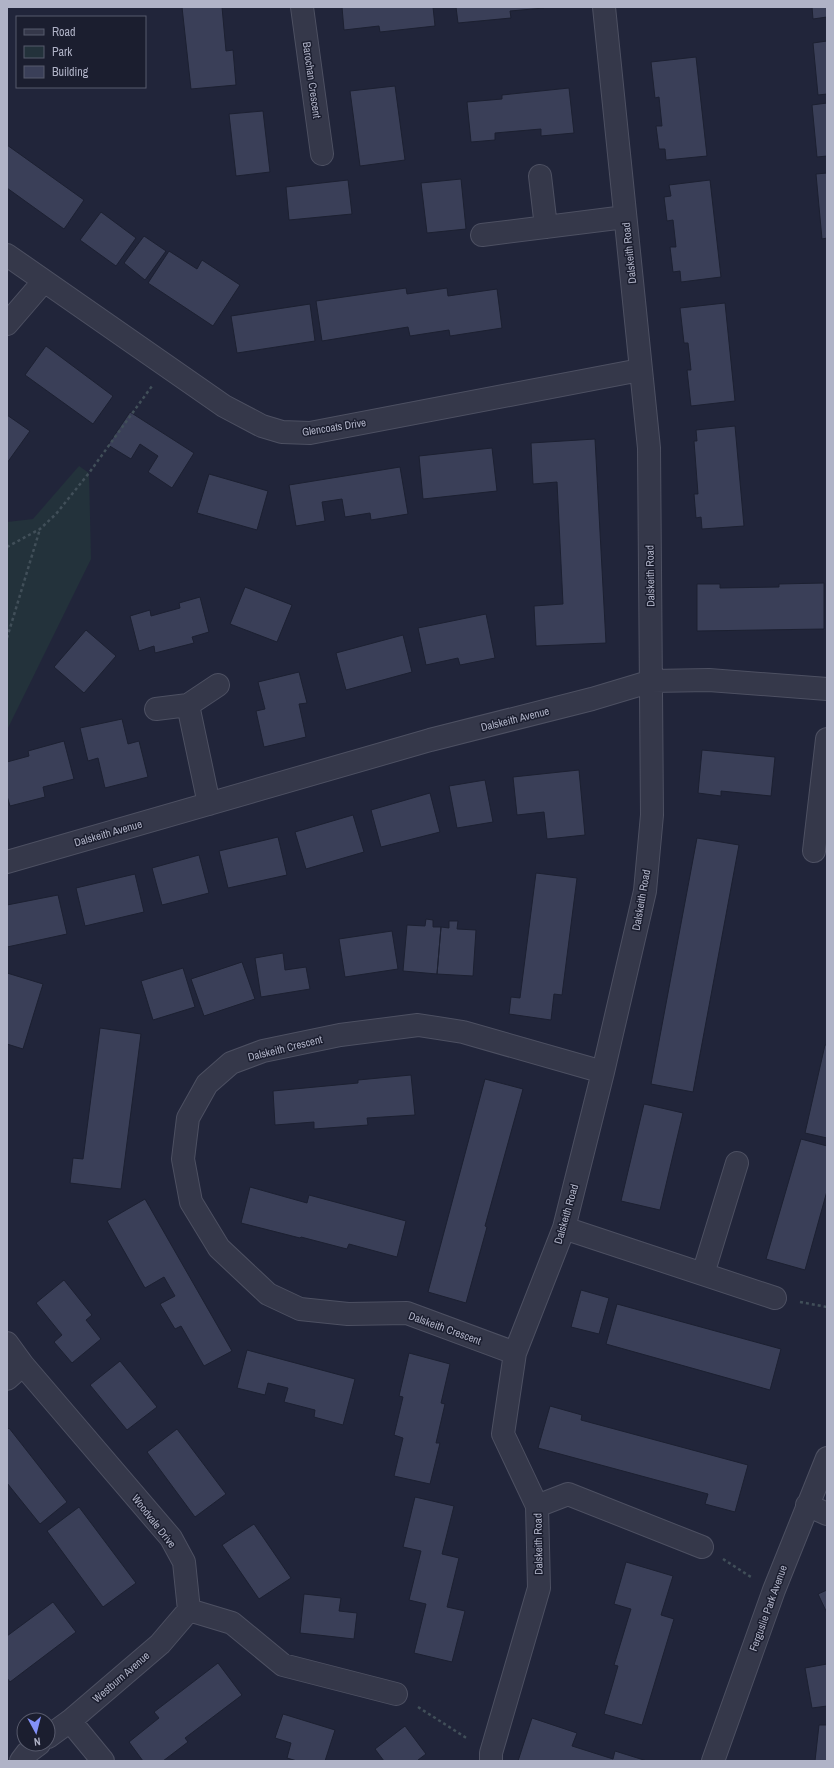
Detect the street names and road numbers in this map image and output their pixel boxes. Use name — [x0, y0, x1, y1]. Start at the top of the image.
street label: Barochan Crescent — [300, 41, 324, 120]
street label: Dalskeith Road — [619, 222, 639, 284]
street label: Glencoats Drive — [301, 415, 367, 439]
street label: Dalskeith Road — [642, 545, 658, 607]
street label: Dalskeith Avenue — [479, 704, 551, 734]
street label: Dalskeith Avenue — [72, 817, 144, 849]
street label: Dalskeith Road — [629, 868, 653, 932]
street label: Dalskeith Crescent — [246, 1032, 324, 1064]
street label: Dalskeith Road — [551, 1182, 581, 1246]
street label: Dalskeith Crescent — [407, 1308, 484, 1348]
street label: Woodvale Drive — [129, 1491, 179, 1551]
street label: Dalskeith Road — [530, 1513, 546, 1575]
street label: Ferguslie Park Avenue — [746, 1563, 790, 1653]
street label: Westburn Avenue — [90, 1648, 152, 1706]

